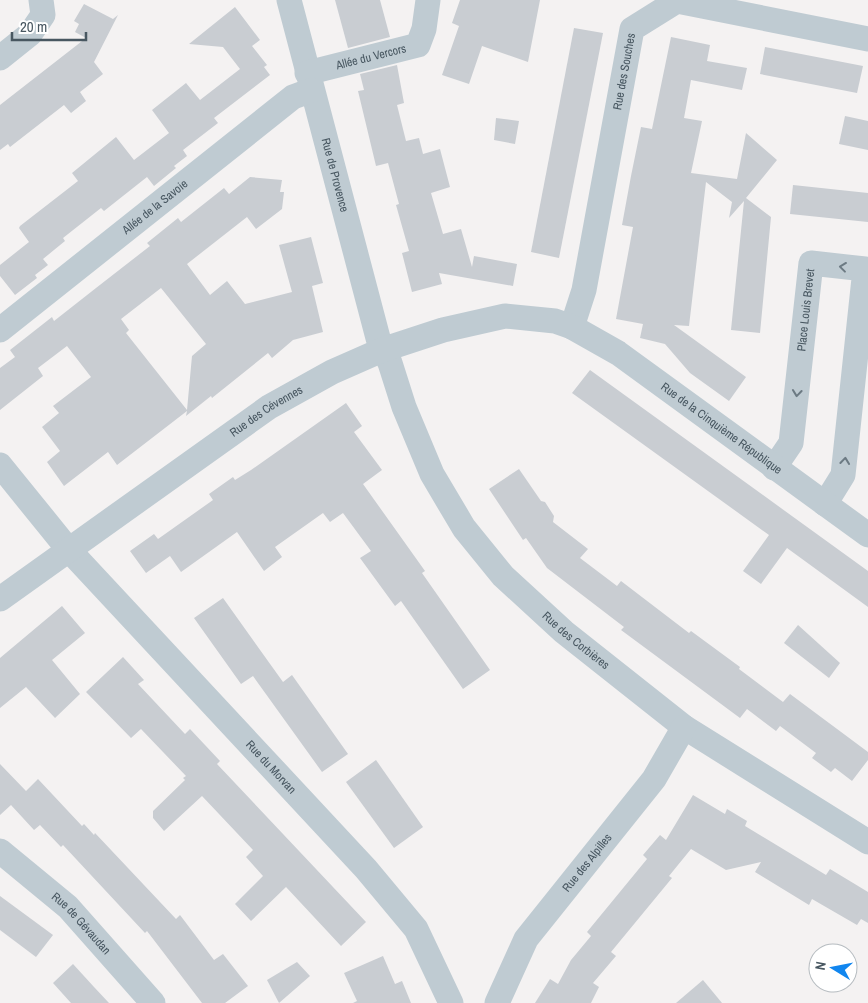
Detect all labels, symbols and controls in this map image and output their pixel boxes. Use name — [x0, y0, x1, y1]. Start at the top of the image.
scale bar — [12, 10, 86, 42]
text: 20 m — [20, 16, 47, 37]
street label: Rue des Souches — [609, 32, 639, 111]
street label: Allée du Vercors — [333, 40, 408, 74]
street label: Rue de Provence — [318, 136, 353, 214]
street label: Allée de la Savoie — [118, 176, 191, 238]
one-way arrow — [838, 262, 846, 273]
street label: Place Louis Brevet — [793, 268, 818, 352]
street label: Rue de la Cinquième République — [658, 379, 785, 478]
street label: Rue des Cévennes — [227, 382, 306, 440]
one-way arrow — [792, 389, 803, 397]
one-way arrow — [839, 456, 850, 464]
street label: Rue des Corbières — [539, 608, 613, 673]
street label: Rue du Morvan — [242, 737, 300, 797]
street label: Rue des Alpilles — [559, 830, 615, 895]
street label: Rue de Gévaudan — [48, 889, 114, 958]
north arrow — [808, 943, 858, 993]
text: N — [811, 960, 830, 971]

